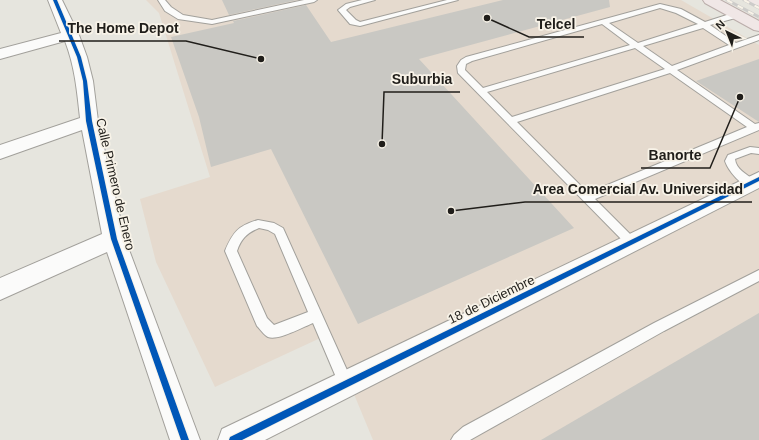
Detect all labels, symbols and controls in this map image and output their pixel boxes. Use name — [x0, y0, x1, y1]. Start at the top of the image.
callout: Telcel — [529, 11, 584, 37]
north arrow — [707, 12, 747, 52]
callout: The Home Depot — [59, 15, 186, 41]
text: Telcel — [537, 16, 575, 32]
text: N — [713, 18, 727, 32]
text: The Home Depot — [67, 20, 179, 36]
callout: Suburbia — [384, 66, 460, 92]
text: Suburbia — [392, 71, 453, 87]
street label: Calle Primero de Enero — [93, 117, 138, 252]
callout: Banorte — [641, 142, 710, 168]
text: Banorte — [649, 147, 702, 163]
callout: Area Comercial Av. Universidad — [525, 176, 752, 202]
text: Area Comercial Av. Universidad — [533, 181, 743, 197]
street label: 18 de Diciembre — [445, 272, 537, 327]

